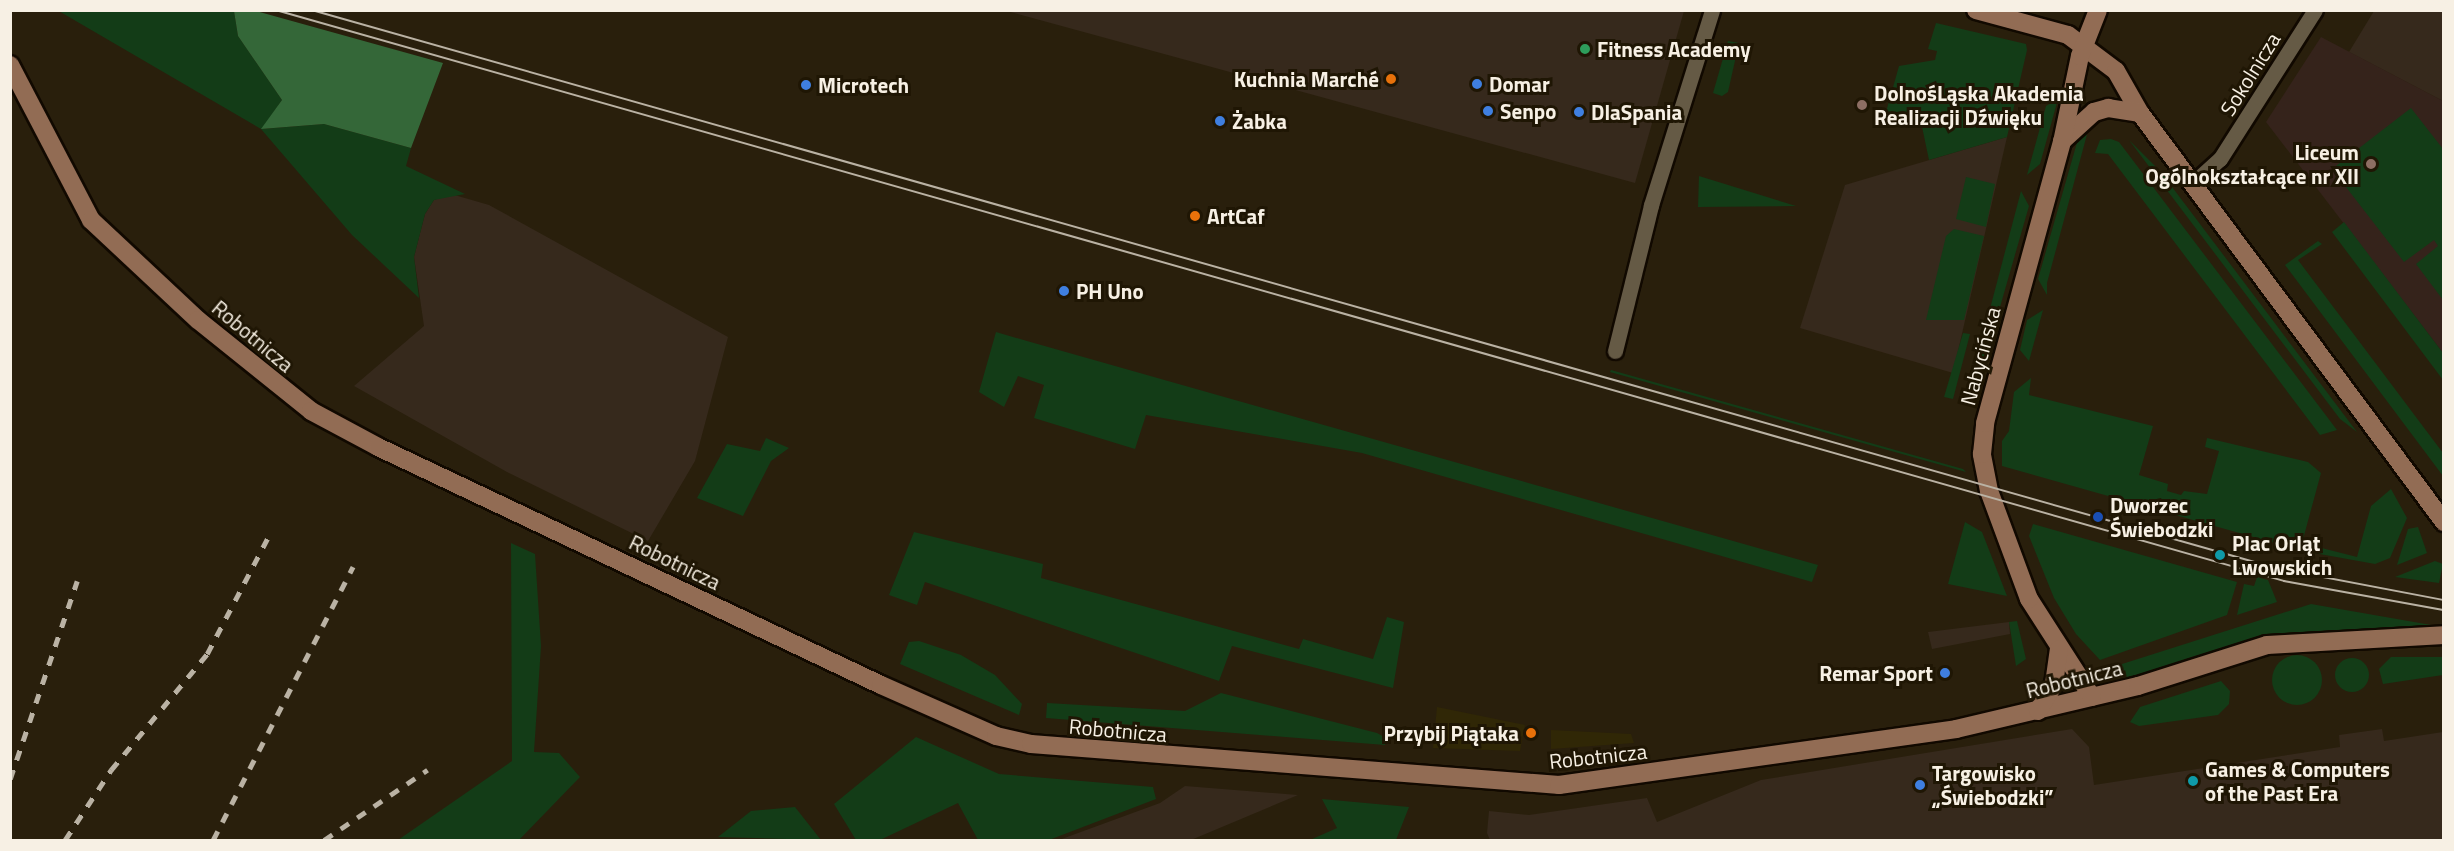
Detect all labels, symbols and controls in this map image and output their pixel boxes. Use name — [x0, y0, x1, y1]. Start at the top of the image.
street label: Sokolnicza — [2215, 28, 2285, 120]
place label: Fitness Academy — [1597, 36, 1751, 62]
marker: Fitness Academy — [1578, 42, 1592, 56]
place label: Kuchnia Marché — [1234, 66, 1379, 92]
place label: Domar — [1489, 71, 1550, 97]
place label: Microtech — [818, 72, 909, 98]
marker: Kuchnia Marché — [1384, 72, 1398, 86]
marker: Domar — [1470, 77, 1484, 91]
marker: Microtech — [799, 78, 813, 92]
place label: DolnośLąska Akademia Realizacji Dźwięku — [1874, 80, 2084, 130]
place label: Senpo — [1500, 98, 1556, 124]
marker: DolnośLąska Akademia Realizacji Dźwięku — [1855, 98, 1869, 112]
place label: DlaSpania — [1591, 99, 1682, 125]
marker: Senpo — [1481, 104, 1495, 118]
marker: DlaSpania — [1572, 105, 1586, 119]
place label: Żabka — [1232, 108, 1287, 134]
marker: Żabka — [1213, 114, 1227, 128]
place label: Liceum Ogólnokształcące nr XII — [2145, 139, 2359, 189]
marker: Liceum Ogólnokształcące nr XII — [2364, 157, 2378, 171]
place label: ArtCaf — [1207, 203, 1265, 229]
marker: ArtCaf — [1188, 209, 1202, 223]
place label: PH Uno — [1076, 278, 1144, 304]
marker: PH Uno — [1057, 284, 1071, 298]
street label: Robotnicza — [207, 295, 299, 377]
street label: Nabycińska — [1955, 304, 2005, 408]
place label: Dworzec Świebodzki — [2110, 492, 2214, 542]
marker: Dworzec Świebodzki — [2091, 510, 2105, 524]
street label: Robotnicza — [625, 529, 725, 595]
place label: Plac Orląt Lwowskich — [2232, 530, 2332, 580]
marker: Plac Orląt Lwowskich — [2213, 548, 2227, 562]
street label: Robotnicza — [2023, 655, 2125, 703]
place label: Remar Sport — [1819, 660, 1933, 686]
marker: Remar Sport — [1938, 666, 1952, 680]
street label: Robotnicza — [1068, 713, 1168, 747]
place label: Przybij Piątaka — [1383, 720, 1519, 746]
marker: Przybij Piątaka — [1524, 726, 1538, 740]
street label: Robotnicza — [1548, 738, 1648, 774]
place label: Games & Computers of the Past Era — [2205, 756, 2390, 806]
place label: Targowisko „Świebodzki” — [1932, 760, 2054, 810]
marker: Games & Computers of the Past Era — [2186, 774, 2200, 788]
marker: Targowisko „Świebodzki” — [1913, 778, 1927, 792]

